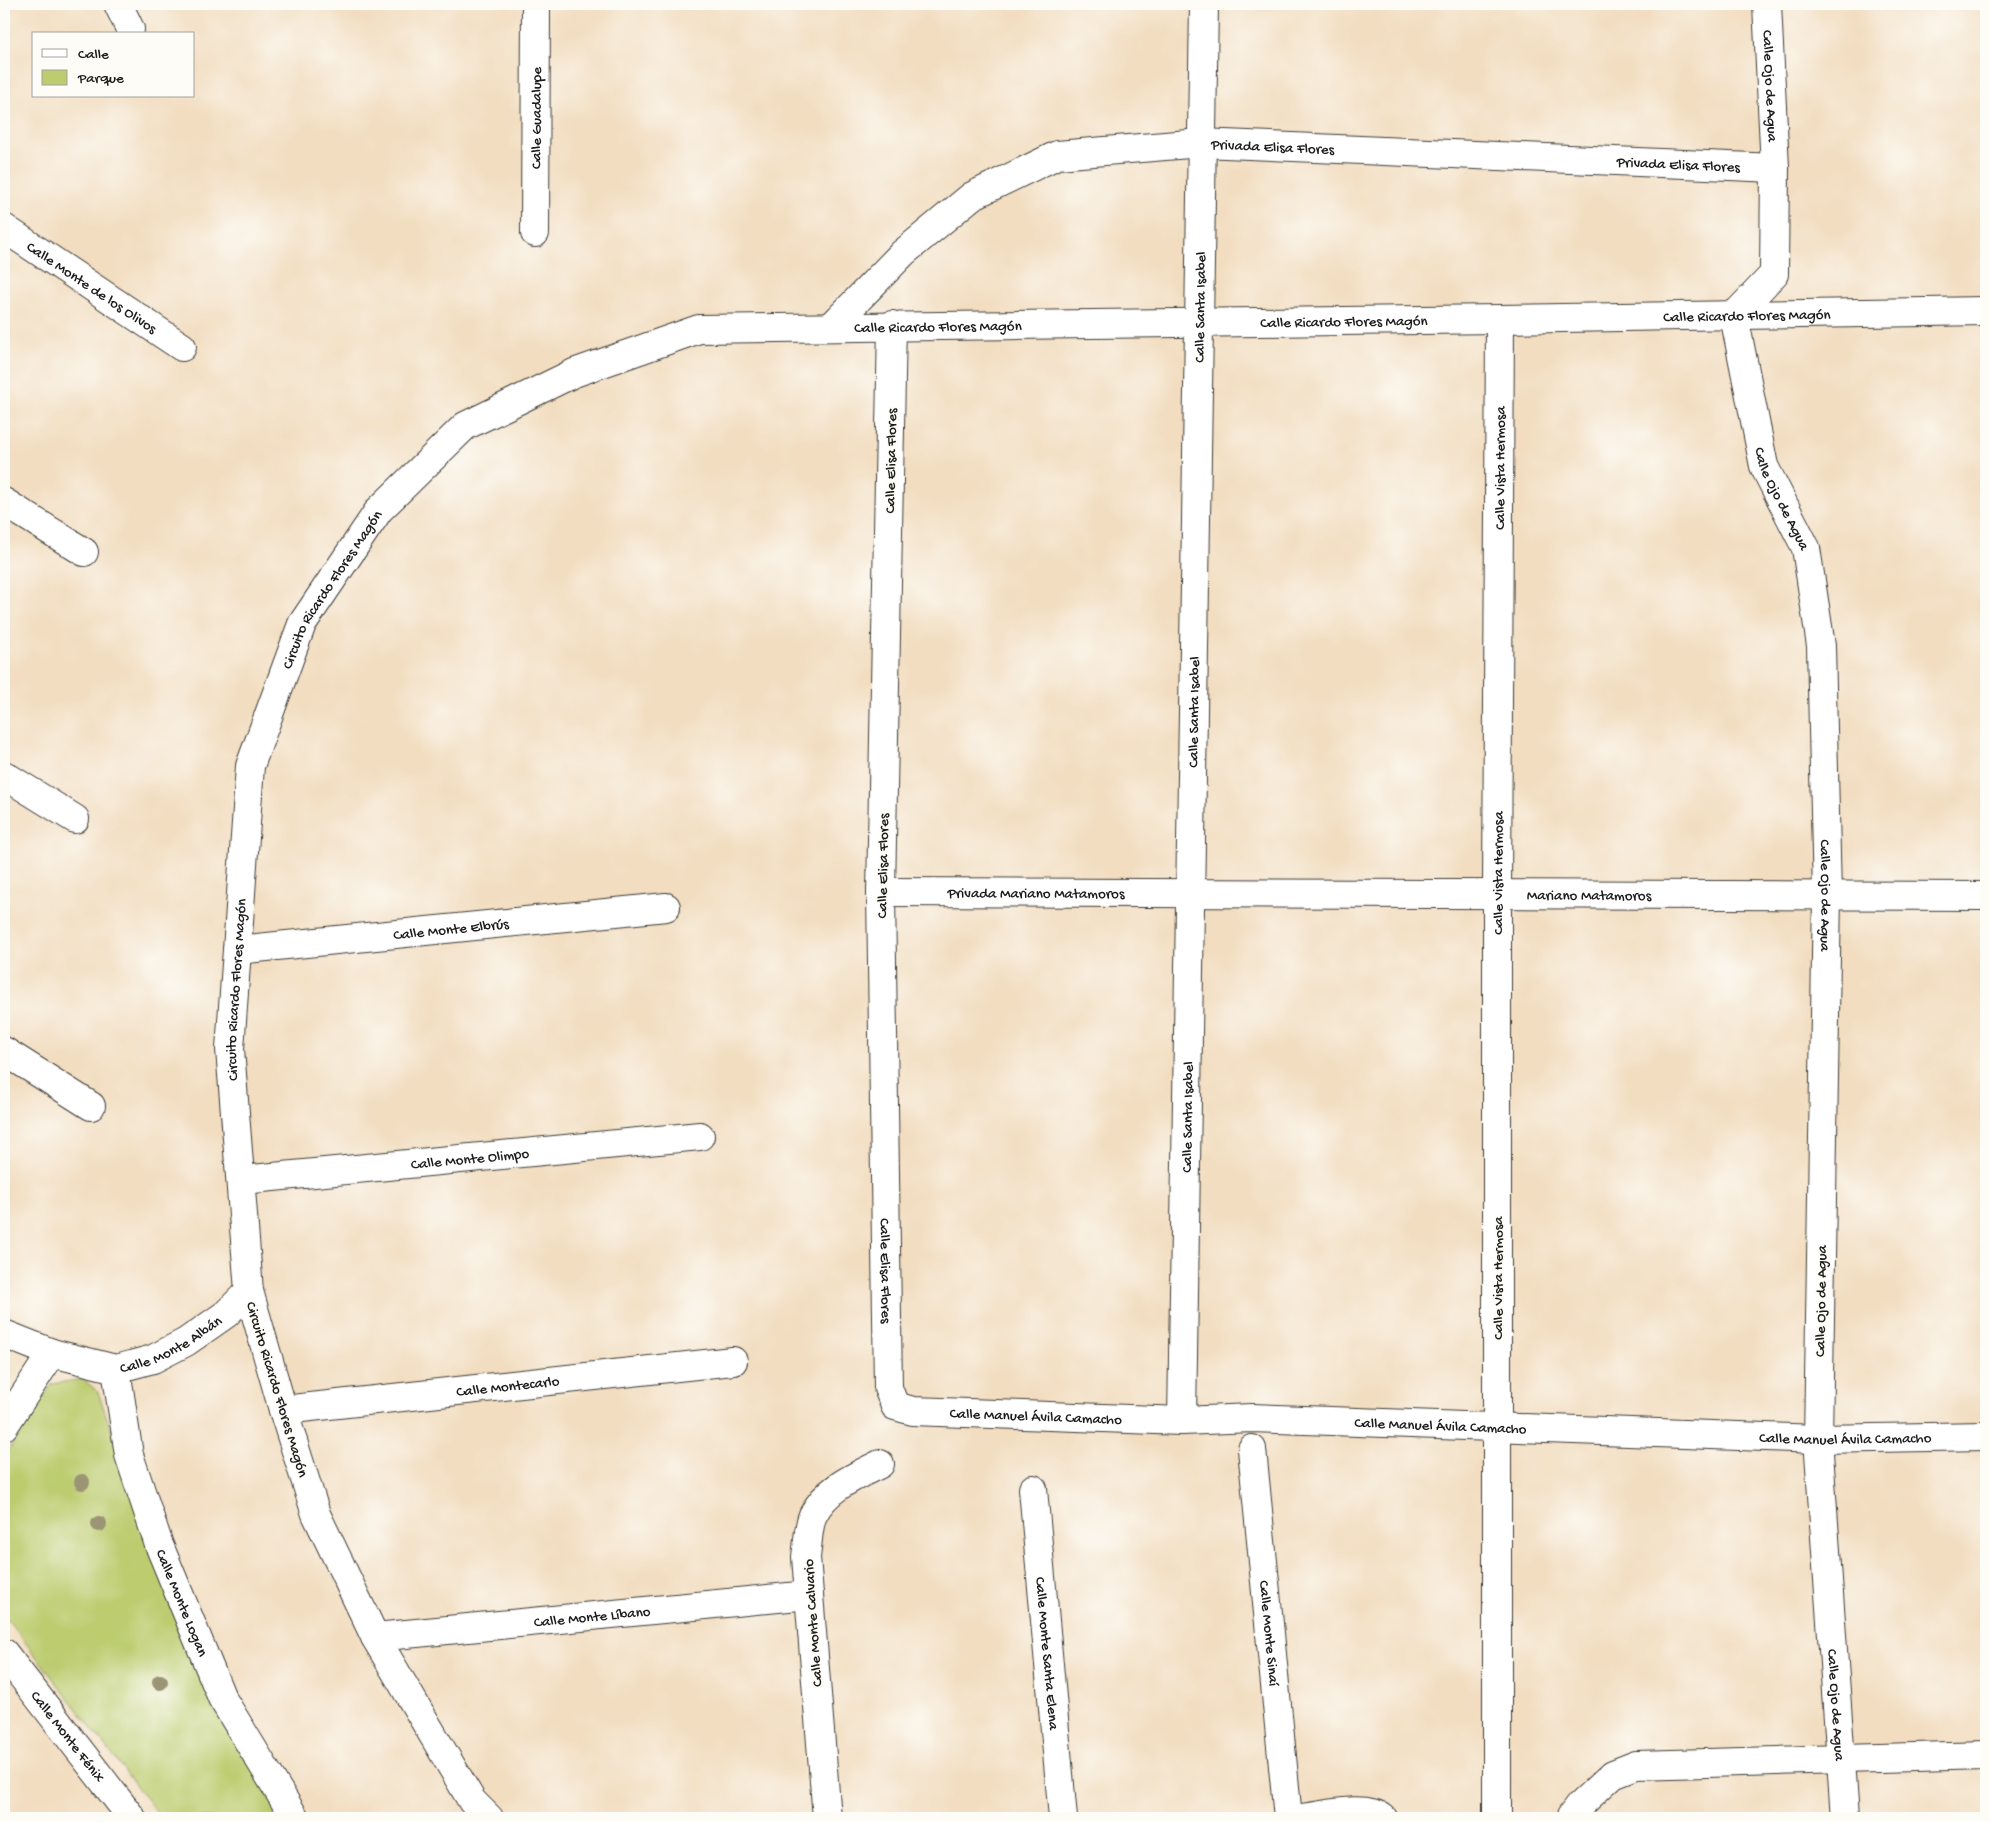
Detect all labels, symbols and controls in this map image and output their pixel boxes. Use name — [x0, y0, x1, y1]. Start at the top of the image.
street label: Calle Ojo de Agua — [1757, 30, 1781, 143]
legend — [32, 32, 195, 98]
text: Calle — [78, 46, 109, 64]
street label: Calle Guadalupe — [528, 67, 547, 169]
text: Parque — [77, 70, 124, 88]
street label: Privada Elisa Flores — [1210, 136, 1335, 160]
street label: Privada Elisa Flores — [1615, 154, 1741, 177]
street label: Calle Monte de los Olivos — [22, 239, 160, 339]
street label: Calle Santa Isabel — [1191, 251, 1211, 363]
street label: Calle Ricardo Flores Magón — [1663, 307, 1831, 327]
street label: Calle Ricardo Flores Magón — [1260, 313, 1428, 333]
street label: Calle Ricardo Flores Magón — [854, 318, 1022, 338]
street label: Calle Vista Hermosa — [1492, 406, 1511, 530]
street label: Calle Elisa Flores — [882, 408, 902, 514]
street label: Calle Ojo de Agua — [1749, 446, 1813, 554]
street label: Circuito Ricardo Flores Magón — [279, 507, 387, 672]
street label: Calle Santa Isabel — [1185, 656, 1205, 768]
street label: Calle Vista Hermosa — [1490, 811, 1508, 935]
street label: Calle Elisa Flores — [874, 813, 894, 919]
street label: Calle Ojo de Agua — [1815, 839, 1834, 952]
street label: Privada Mariano Matamoros — [946, 885, 1125, 904]
street label: Mariano Matamoros — [1527, 887, 1652, 906]
street label: Circuito Ricardo Flores Magón — [223, 898, 252, 1081]
street label: Calle Monte Elbrús — [393, 916, 510, 945]
street label: Calle Santa Isabel — [1179, 1061, 1199, 1173]
street label: Calle Monte Olimpo — [410, 1145, 530, 1175]
street label: Calle Vista Hermosa — [1490, 1216, 1508, 1340]
street label: Calle Elisa Flores — [875, 1218, 894, 1324]
street label: Calle Ojo de Agua — [1812, 1244, 1832, 1357]
street label: Circuito Ricardo Flores Magón — [241, 1300, 311, 1480]
street label: Calle Monte Albán — [118, 1313, 226, 1379]
street label: Calle Montecarlo — [455, 1373, 561, 1402]
street label: Calle Manuel Ávila Camacho — [949, 1405, 1122, 1430]
street label: Calle Manuel Ávila Camacho — [1354, 1415, 1527, 1439]
street label: Calle Manuel Ávila Camacho — [1759, 1430, 1932, 1450]
street label: Calle Monte Logan — [151, 1547, 211, 1660]
street label: Calle Monte Calvario — [801, 1558, 827, 1687]
street label: Calle Monte Santa Elena — [1030, 1576, 1062, 1731]
street label: Calle Monte Sinaí — [1254, 1580, 1282, 1688]
street label: Calle Monte Líbano — [533, 1603, 652, 1633]
street label: Calle Ojo de Agua — [1822, 1648, 1848, 1762]
street label: Calle Monte Fénix — [26, 1688, 108, 1787]

